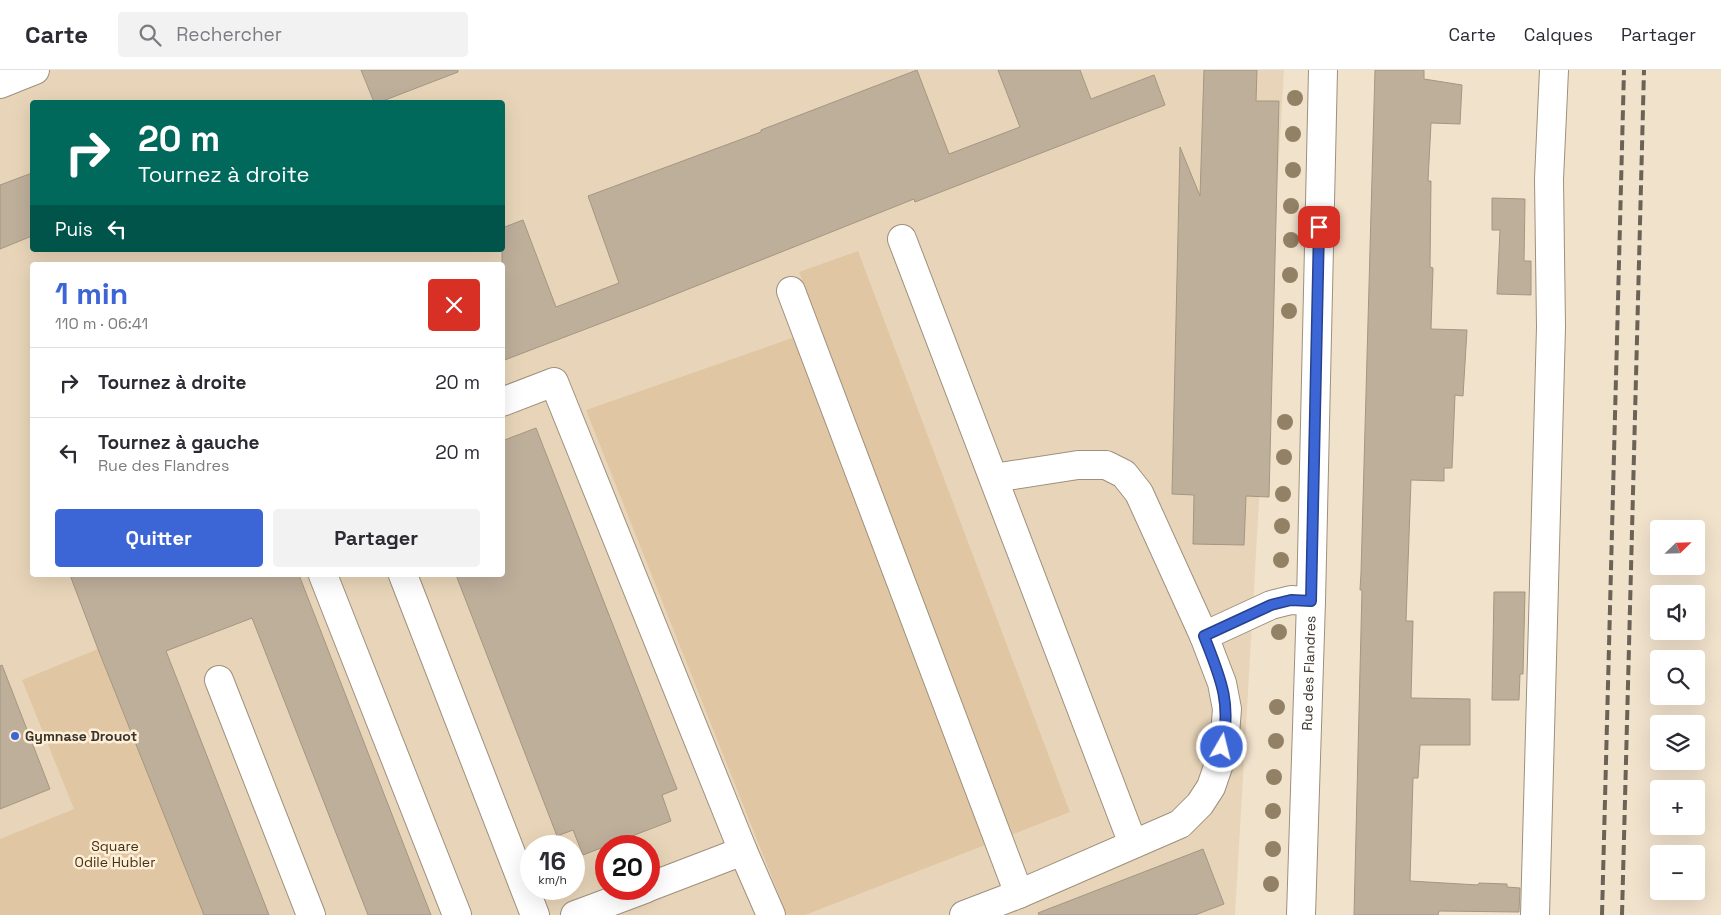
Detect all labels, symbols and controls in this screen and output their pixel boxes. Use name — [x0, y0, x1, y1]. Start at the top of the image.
search box — [118, 12, 468, 57]
text: Carte — [25, 19, 88, 50]
icon: search — [136, 21, 164, 49]
text: Rechercher — [176, 22, 282, 47]
text: Carte — [1449, 23, 1496, 46]
text: Calques — [1524, 23, 1593, 46]
text: Partager — [1621, 23, 1696, 46]
text: 20 m — [138, 117, 220, 161]
icon: right — [55, 120, 120, 185]
text: Tournez à droite — [138, 160, 309, 188]
pin — [1298, 206, 1340, 248]
icon: arrive — [1305, 213, 1333, 241]
icon: left — [103, 215, 131, 243]
text: Puis — [55, 217, 93, 242]
text: 1 min — [55, 274, 128, 313]
button: close — [428, 279, 480, 331]
text: 110 m · 06:41 — [55, 313, 148, 334]
icon: right — [55, 369, 83, 397]
text: Tournez à droite — [98, 370, 247, 395]
text: 20 m — [435, 370, 480, 395]
text: Tournez à gauche — [98, 430, 260, 455]
icon: left — [55, 439, 83, 467]
text: 20 m — [435, 440, 480, 465]
text: Rue des Flandres — [98, 455, 229, 476]
button: Quitter — [55, 509, 263, 567]
button: Partager — [273, 509, 480, 567]
north arrow — [1650, 520, 1705, 575]
map controls — [1650, 520, 1705, 900]
button: sound — [1650, 585, 1705, 640]
street label: Rue des Flandres — [1298, 615, 1320, 731]
button: search — [1650, 650, 1705, 705]
button: layers — [1650, 715, 1705, 770]
position arrow — [1195, 720, 1247, 772]
place label: Gymnase Drouot — [25, 727, 137, 745]
marker: Gymnase Drouot — [9, 730, 21, 742]
button: + — [1650, 780, 1705, 835]
speed limit sign: 20 — [595, 835, 660, 900]
park label: Square Odile Hubler — [75, 837, 155, 871]
text: 16 — [539, 845, 566, 877]
button: − — [1650, 845, 1705, 900]
text: km/h — [538, 872, 567, 888]

